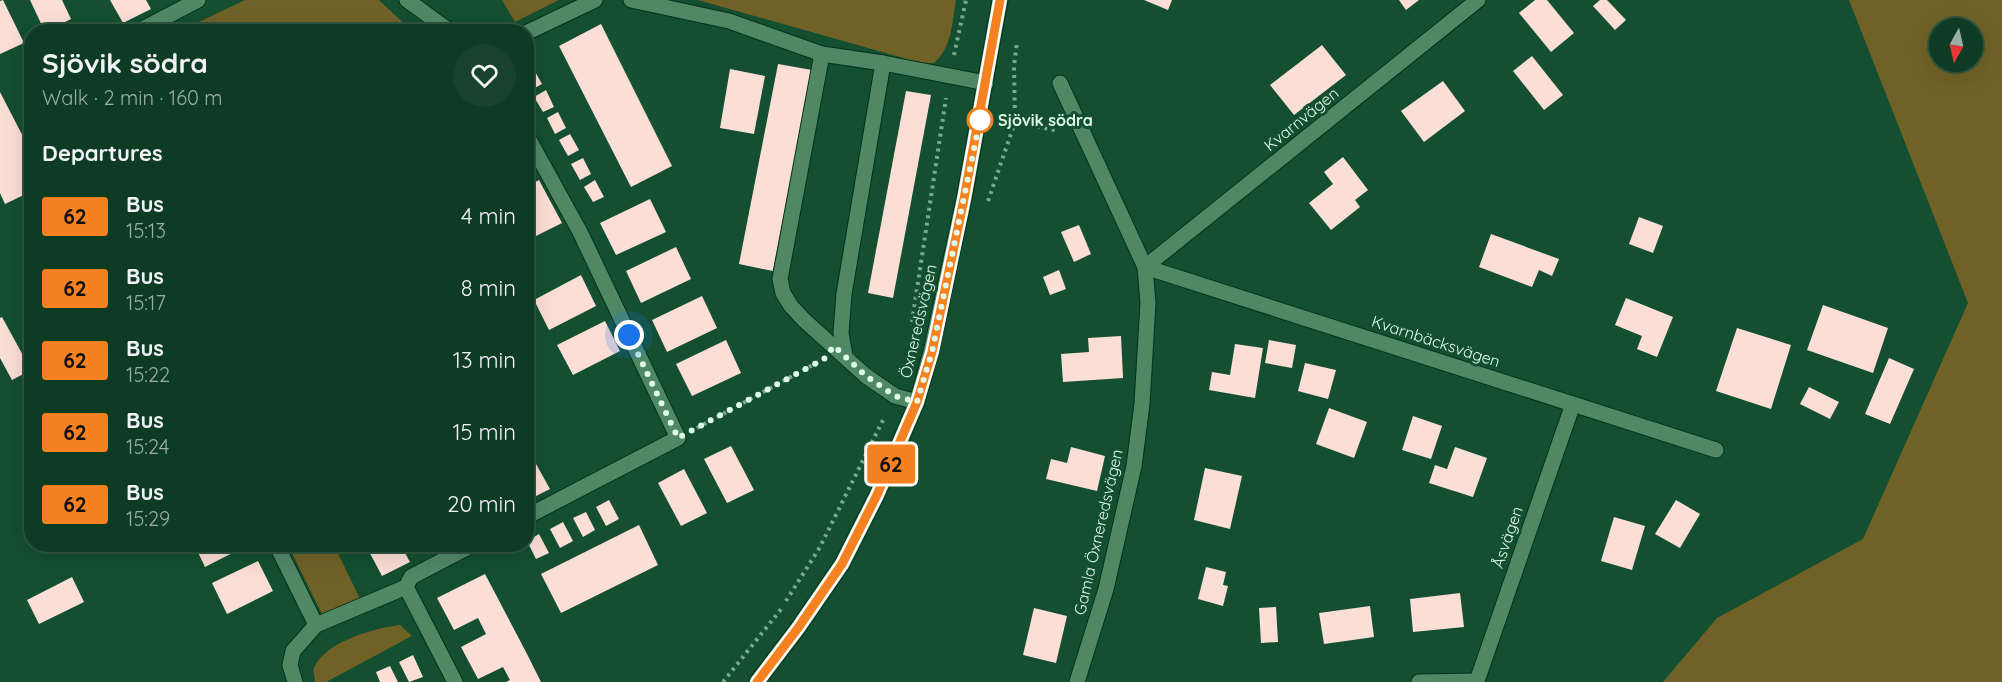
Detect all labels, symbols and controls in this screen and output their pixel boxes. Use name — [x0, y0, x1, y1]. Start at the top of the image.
north arrow — [1929, 18, 1983, 72]
map controls — [1929, 18, 1983, 72]
button: heart — [453, 44, 516, 107]
text: Sjövik södra — [42, 45, 208, 80]
street label: Kvarnvägen — [1260, 83, 1342, 155]
text: Walk · 2 min · 160 m — [42, 85, 223, 110]
marker: Sjövik södra — [967, 107, 993, 133]
place label: Sjövik södra — [998, 110, 1093, 130]
text: Departures — [42, 139, 163, 167]
text: Bus — [126, 190, 164, 218]
text: 4 min — [461, 202, 516, 230]
text: 62 — [63, 203, 87, 229]
text: 15:13 — [126, 218, 166, 243]
text: Bus — [126, 262, 164, 290]
street label: Öxneredsvägen — [895, 262, 941, 380]
text: 8 min — [461, 274, 516, 302]
text: 62 — [63, 275, 87, 301]
text: 15:17 — [126, 290, 166, 315]
street label: Kvarnbäcksvägen — [1369, 311, 1503, 371]
your location — [614, 320, 644, 350]
text: Bus — [126, 334, 164, 362]
text: 13 min — [453, 346, 516, 374]
text: 62 — [63, 347, 87, 373]
text: 15:22 — [126, 362, 170, 387]
text: Bus — [126, 406, 164, 434]
text: 15 min — [452, 418, 516, 446]
text: 62 — [63, 419, 87, 445]
text: 15:24 — [126, 434, 169, 459]
line badge: 62 — [864, 444, 918, 484]
street label: Gamla Öxneredsvägen — [1069, 447, 1127, 617]
text: 62 — [879, 451, 903, 477]
text: Bus — [126, 478, 164, 506]
text: 20 min — [447, 490, 516, 518]
text: 62 — [63, 491, 87, 517]
street label: Åsvägen — [1487, 504, 1527, 570]
text: 15:29 — [126, 506, 170, 531]

